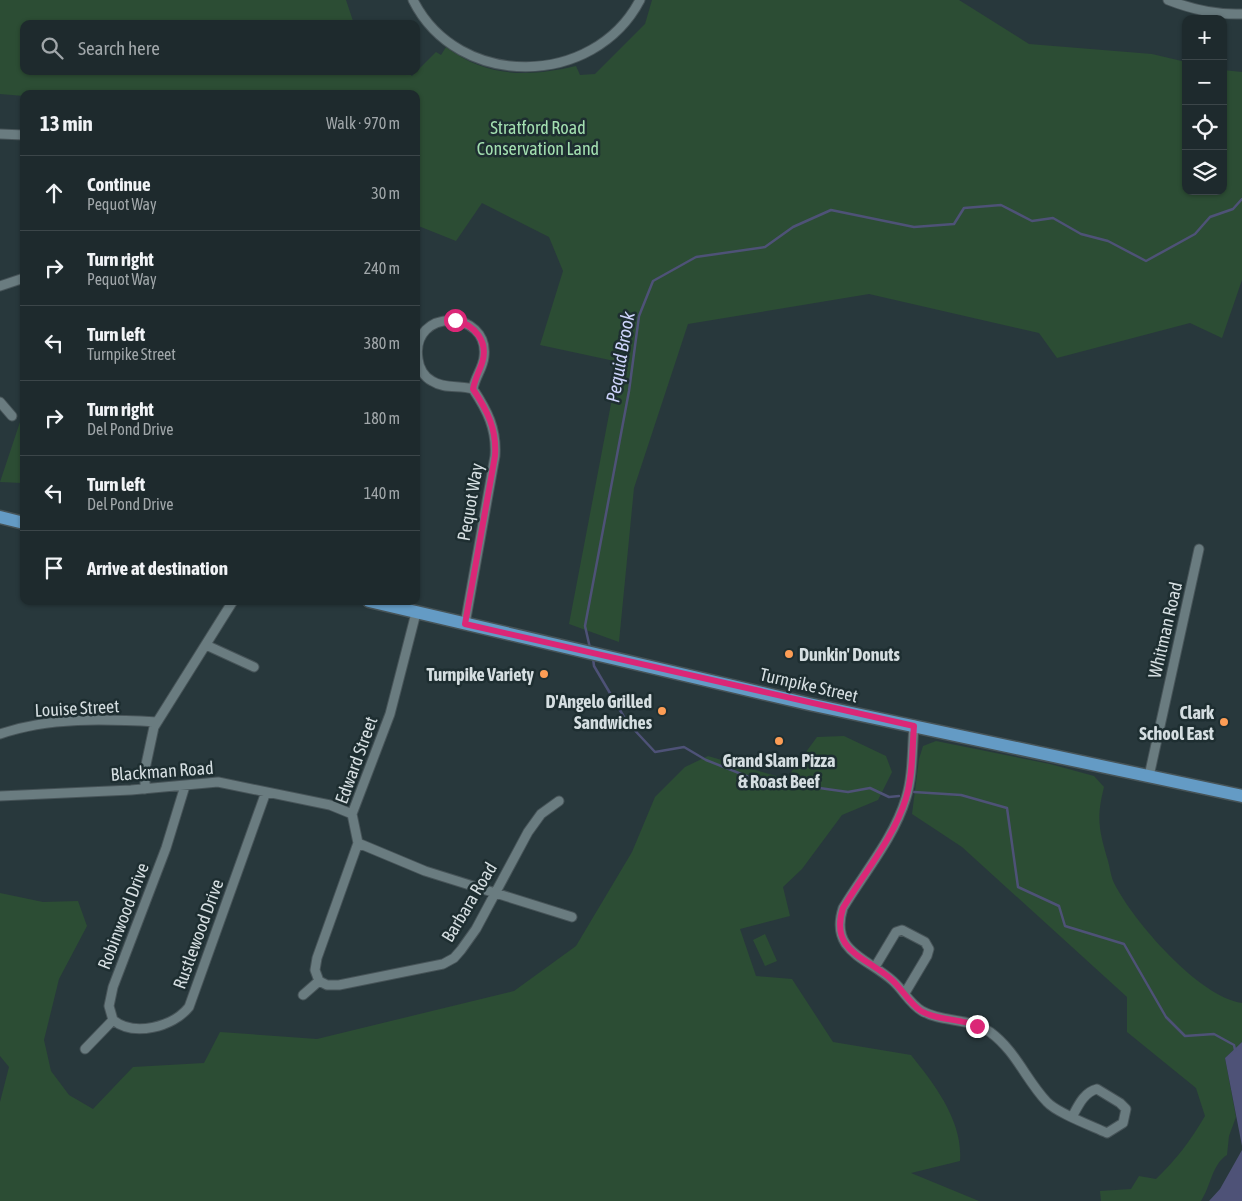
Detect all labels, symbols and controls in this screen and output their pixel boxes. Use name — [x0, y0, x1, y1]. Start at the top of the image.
map controls — [1182, 15, 1227, 195]
button: + — [1182, 15, 1227, 60]
search box — [20, 20, 420, 75]
icon: search — [38, 34, 66, 62]
text: Search here — [78, 37, 160, 59]
button: − — [1182, 60, 1227, 105]
button: locate — [1182, 105, 1227, 150]
text: 13 min — [40, 111, 93, 135]
text: Walk · 970 m — [326, 114, 400, 132]
park label: Stratford Road Conservation Land — [477, 117, 599, 159]
button: layers — [1182, 150, 1227, 195]
text: Continue — [87, 173, 151, 195]
icon: ahead — [40, 179, 68, 207]
text: 30 m — [371, 184, 400, 202]
text: Pequot Way — [87, 195, 157, 213]
text: Turn right — [87, 248, 154, 270]
icon: right — [40, 254, 68, 282]
text: 240 m — [364, 259, 400, 277]
text: Pequot Way — [87, 270, 157, 288]
route start — [444, 309, 467, 332]
water label: Pequid Brook — [601, 309, 639, 404]
text: Turn left — [87, 323, 145, 345]
icon: left — [40, 329, 68, 357]
text: 380 m — [364, 334, 400, 352]
text: Turnpike Street — [87, 345, 176, 363]
text: Turn right — [87, 398, 154, 420]
icon: right — [40, 404, 68, 432]
text: 180 m — [364, 409, 400, 427]
text: Del Pond Drive — [87, 420, 173, 438]
street label: Pequot Way — [453, 462, 487, 542]
text: Turn left — [87, 473, 145, 495]
icon: left — [40, 479, 68, 507]
text: 140 m — [364, 484, 400, 502]
text: Del Pond Drive — [87, 495, 173, 513]
icon: arrive — [40, 554, 68, 582]
text: Arrive at destination — [87, 557, 228, 579]
street label: Whitman Road — [1144, 580, 1186, 680]
place label: Dunkin' Donuts — [799, 644, 900, 665]
marker: Dunkin' Donuts — [783, 648, 795, 660]
place label: Turnpike Variety — [427, 664, 535, 685]
street label: Turnpike Street — [758, 664, 860, 706]
marker: Turnpike Variety — [538, 668, 550, 680]
place label: D'Angelo Grilled Sandwiches — [545, 691, 653, 733]
street label: Louise Street — [34, 695, 120, 721]
place label: Clark School East — [1139, 702, 1215, 744]
marker: D'Angelo Grilled Sandwiches — [656, 705, 668, 717]
street label: Edward Street — [331, 714, 381, 806]
marker: Clark School East — [1218, 716, 1230, 728]
marker: Grand Slam Pizza & Roast Beef — [773, 735, 785, 747]
place label: Grand Slam Pizza & Roast Beef — [723, 750, 835, 792]
street label: Blackman Road — [110, 757, 214, 785]
street label: Barbara Road — [437, 858, 501, 946]
street label: Robinwood Drive — [93, 860, 153, 972]
street label: Rustlewood Drive — [168, 876, 228, 992]
route end — [966, 1015, 989, 1038]

